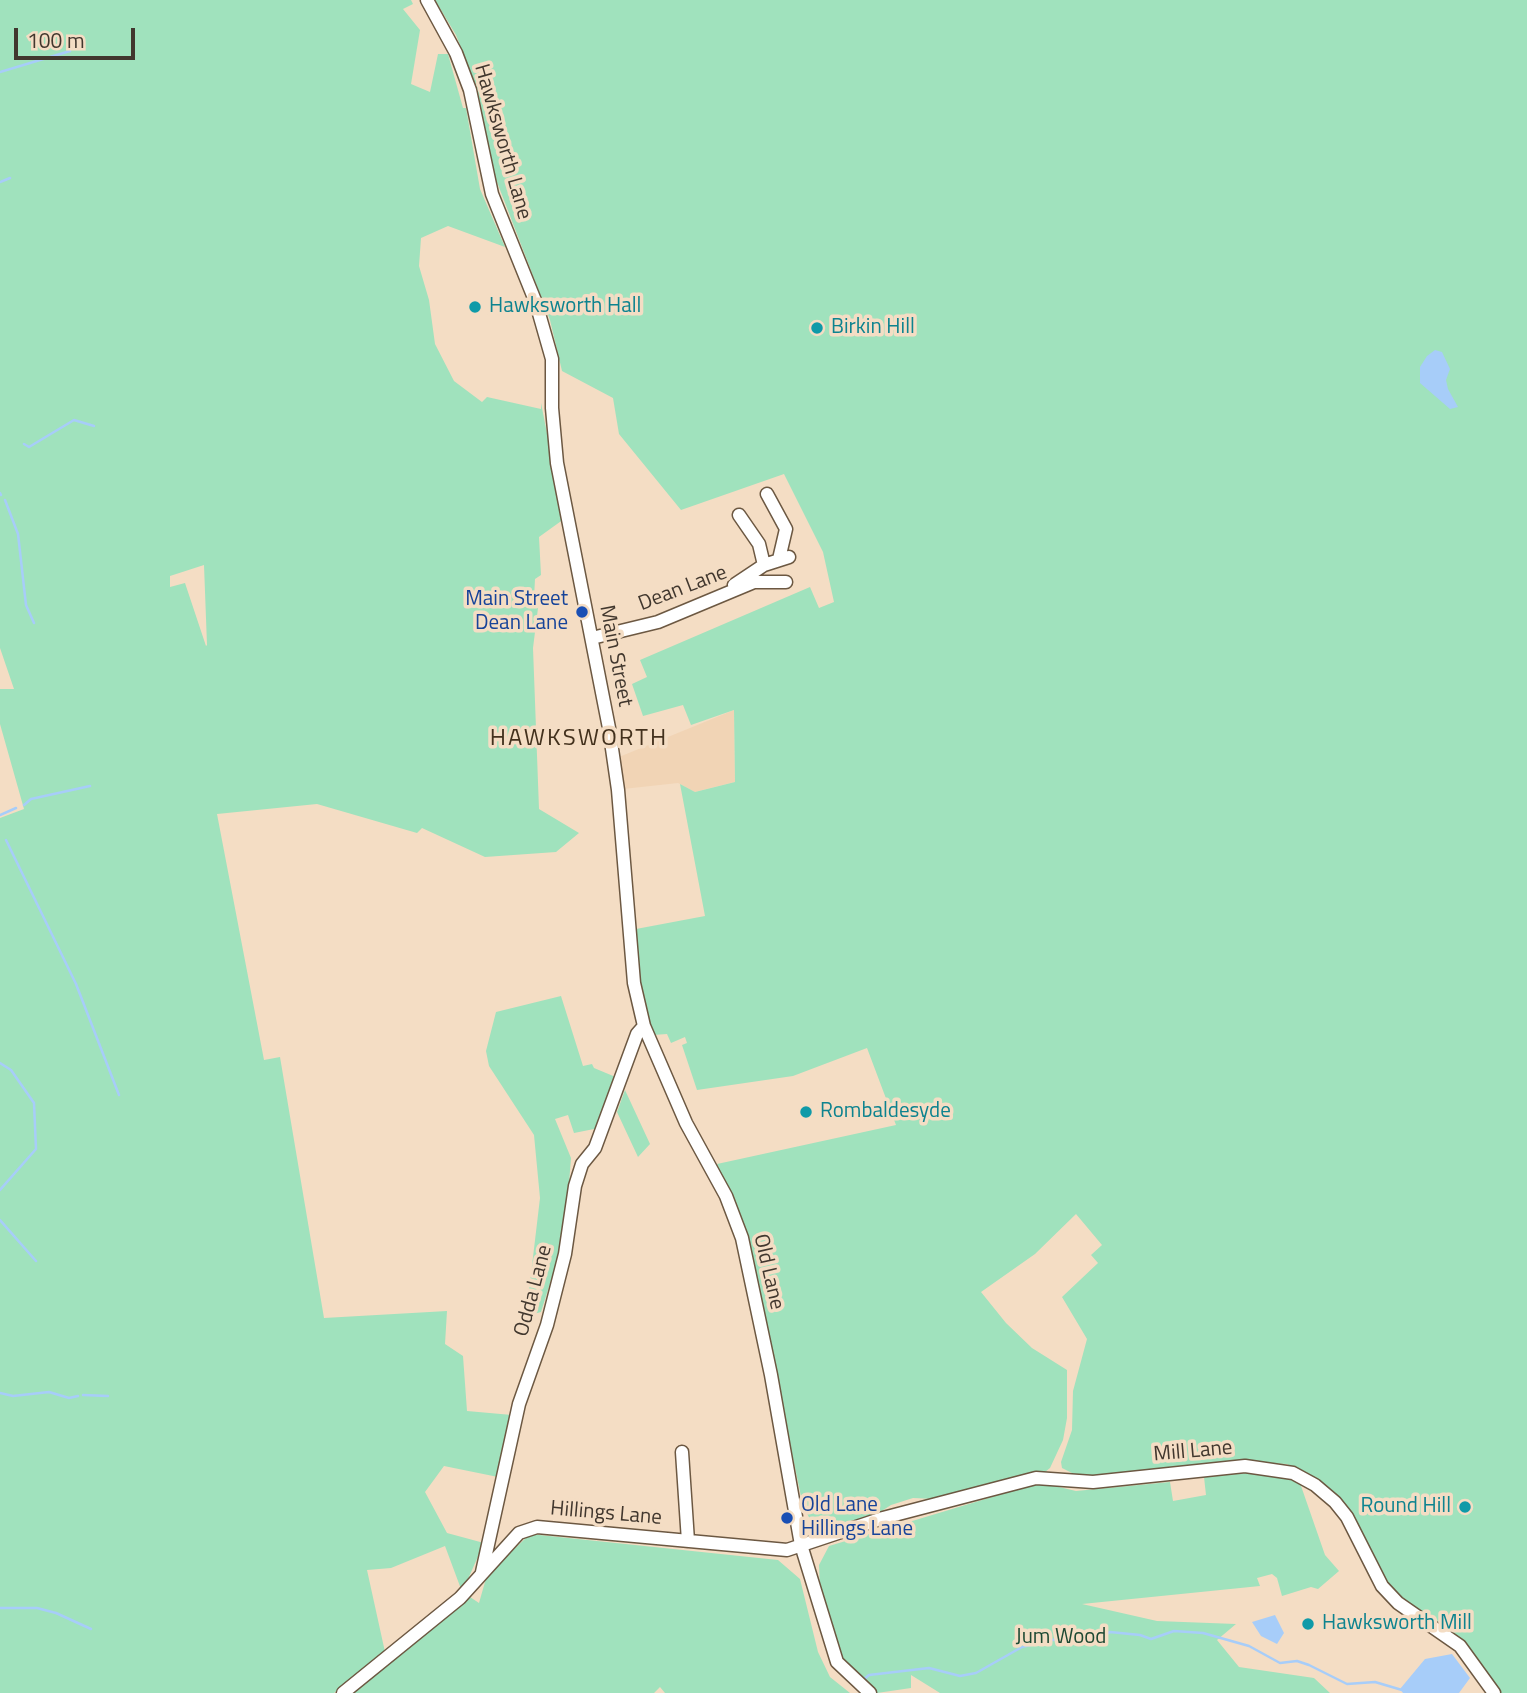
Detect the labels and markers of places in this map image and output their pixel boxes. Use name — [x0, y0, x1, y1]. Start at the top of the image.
place label: Hawksworth Hall — [489, 294, 641, 320]
marker: Hawksworth Hall — [467, 299, 483, 315]
place label: Birkin Hill — [831, 315, 915, 341]
marker: Birkin Hill — [809, 320, 825, 336]
place label: Main Street Dean Lane — [465, 587, 568, 637]
marker: Main Street Dean Lane — [574, 604, 590, 620]
place label: Rombaldesyde — [820, 1099, 951, 1125]
marker: Rombaldesyde — [798, 1104, 814, 1120]
place label: Old Lane Hillings Lane — [801, 1493, 913, 1543]
place label: Round Hill — [1361, 1494, 1451, 1520]
marker: Round Hill — [1457, 1499, 1473, 1515]
marker: Old Lane Hillings Lane — [779, 1510, 795, 1526]
place label: Hawksworth Mill — [1322, 1611, 1472, 1637]
marker: Hawksworth Mill — [1300, 1616, 1316, 1632]

